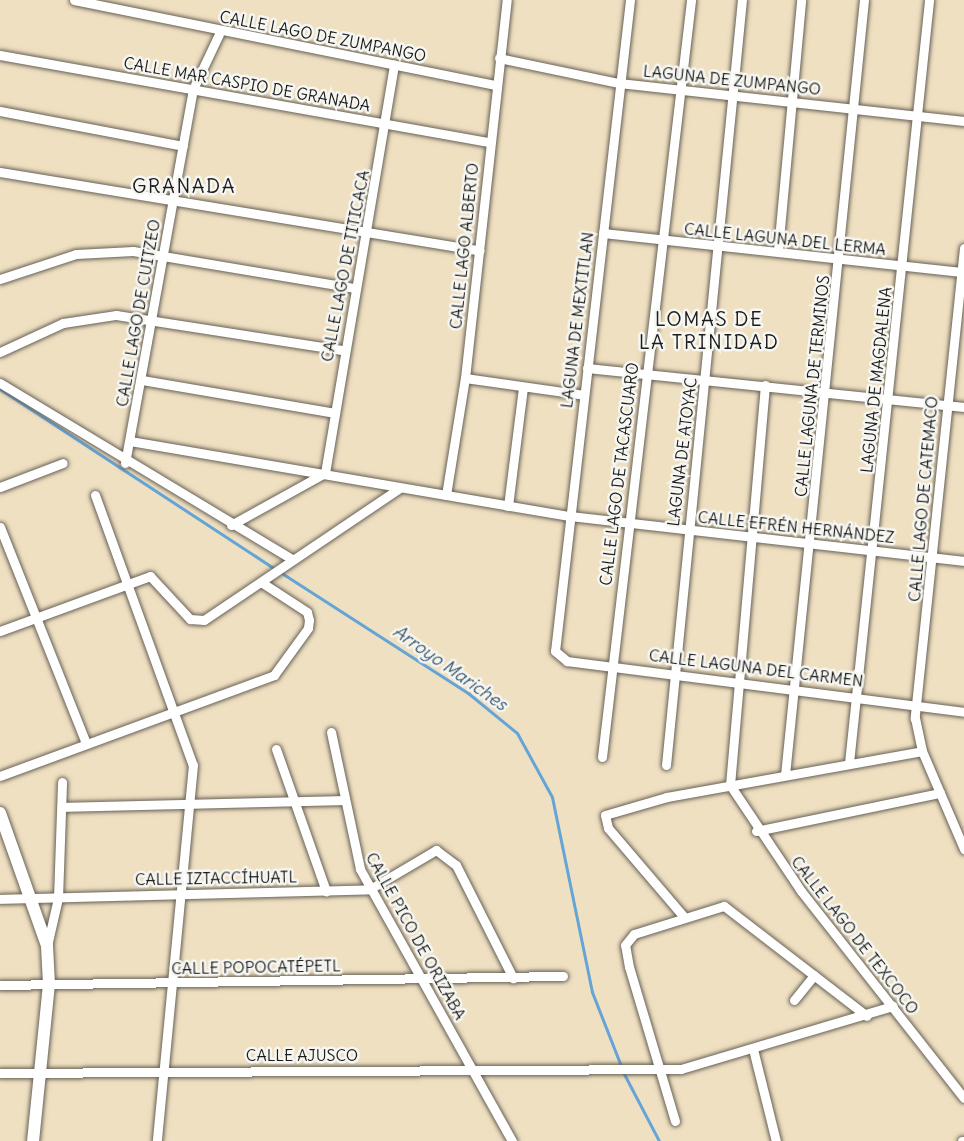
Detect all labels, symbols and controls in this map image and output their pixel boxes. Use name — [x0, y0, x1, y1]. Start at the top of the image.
street label: CALLE LAGO DE ZUMPANGO — [218, 7, 428, 65]
street label: CALLE MAR CASPIO DE GRANADA — [122, 53, 372, 115]
street label: LAGUNA DE ZUMPANGO — [642, 61, 822, 99]
street label: CALLE LAGO ALBERTO — [446, 162, 482, 330]
street label: CALLE LAGO DE TITICACA — [317, 169, 373, 363]
district label: GRANADA — [132, 173, 236, 197]
street label: CALLE LAGO DE CUITZEO — [112, 218, 164, 408]
street label: CALLE LAGUNA DEL LERMA — [683, 219, 887, 259]
street label: LAGUNA DE MEXTITLAN — [557, 231, 597, 409]
street label: CALLE LAGUNA DE TERMINOS — [791, 274, 833, 498]
street label: LAGUNA DE MAGDALENA — [857, 286, 895, 474]
district label: LOMAS DE LA TRINIDAD — [639, 306, 779, 353]
street label: CALLE LAGO DE TACASCUARO — [596, 361, 642, 587]
street label: LAGUNA DE ATOYAC — [663, 377, 701, 527]
street label: CALLE LAGO DE CATEMACO — [904, 395, 942, 603]
street label: CALLE EFRÉN HERNÁNDEZ — [697, 507, 895, 547]
water label: Arroyo Mariches — [389, 621, 511, 715]
street label: CALLE LAGUNA DEL CARMEN — [648, 645, 864, 691]
street label: CALLE PICO DE ORIZABA — [362, 849, 470, 1023]
street label: CALLE LAGO DE TEXCOCO — [787, 852, 923, 1018]
street label: CALLE IZTACCÍHUATL — [135, 867, 297, 889]
street label: CALLE POPOCATÉPETL — [171, 956, 341, 978]
street label: CALLE AJUSCO — [246, 1045, 358, 1065]

